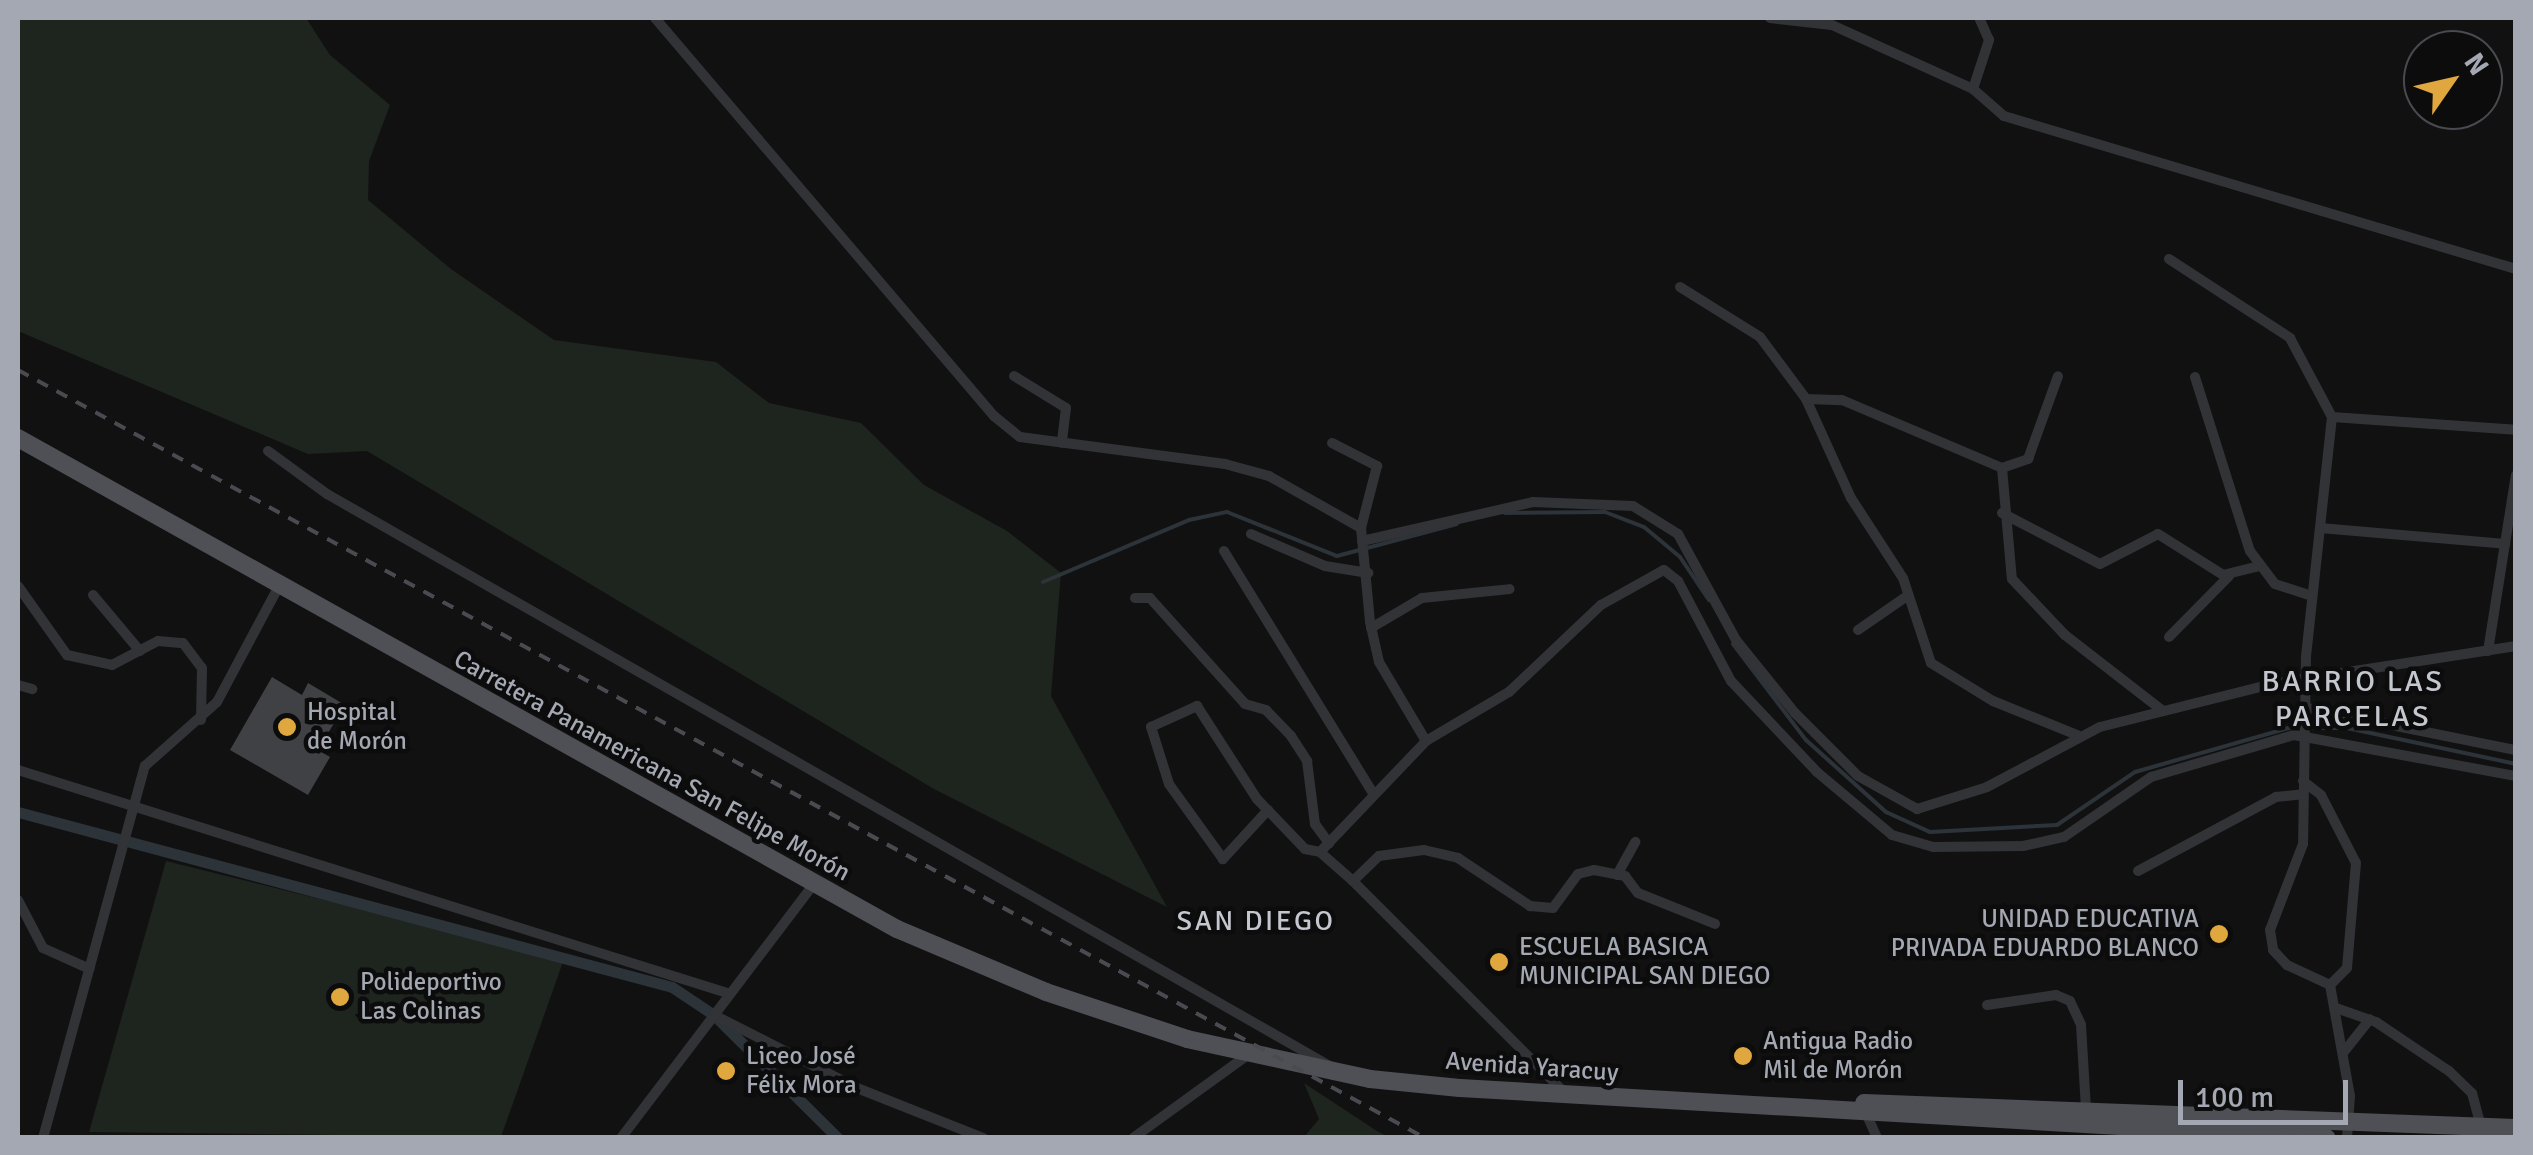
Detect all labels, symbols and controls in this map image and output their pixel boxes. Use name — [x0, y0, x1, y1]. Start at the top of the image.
north arrow — [2403, 30, 2503, 130]
text: N — [2457, 47, 2496, 82]
street label: Carretera Panamericana San Felipe Morón — [449, 644, 855, 888]
district label: BARRIO LAS PARCELAS — [2261, 664, 2445, 734]
place label: Hospital de Morón — [307, 698, 407, 757]
marker: Hospital de Morón — [276, 716, 298, 738]
district label: SAN DIEGO — [1177, 904, 1335, 938]
place label: UNIDAD EDUCATIVA PRIVADA EDUARDO BLANCO — [1891, 905, 2199, 964]
marker: UNIDAD EDUCATIVA PRIVADA EDUARDO BLANCO — [2208, 923, 2230, 945]
place label: ESCUELA BASICA MUNICIPAL SAN DIEGO — [1519, 933, 1771, 992]
marker: ESCUELA BASICA MUNICIPAL SAN DIEGO — [1488, 951, 1510, 973]
place label: Polideportivo Las Colinas — [360, 968, 502, 1027]
marker: Polideportivo Las Colinas — [329, 986, 351, 1008]
place label: Antigua Radio Mil de Morón — [1763, 1027, 1913, 1086]
place label: Liceo José Félix Mora — [746, 1042, 857, 1101]
marker: Antigua Radio Mil de Morón — [1732, 1045, 1754, 1067]
street label: Avenida Yaracuy — [1445, 1046, 1619, 1088]
marker: Liceo José Félix Mora — [715, 1060, 737, 1082]
scale bar — [2183, 1060, 2353, 1122]
text: 100 m — [2195, 1079, 2274, 1116]

